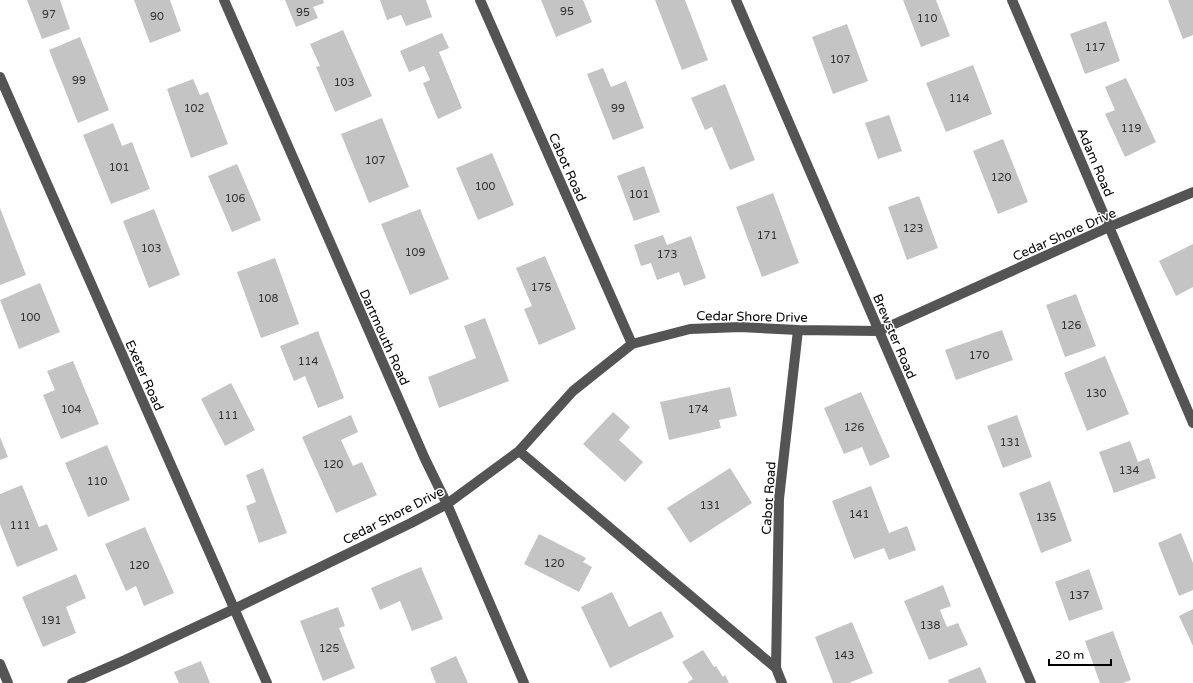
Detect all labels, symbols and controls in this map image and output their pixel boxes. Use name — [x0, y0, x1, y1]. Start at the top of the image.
house number: 95 — [560, 5, 574, 18]
house number: 95 — [296, 6, 310, 19]
house number: 97 — [42, 8, 56, 21]
house number: 90 — [150, 10, 164, 23]
house number: 110 — [917, 12, 937, 25]
house number: 117 — [1085, 41, 1105, 54]
house number: 107 — [830, 53, 850, 66]
house number: 99 — [72, 74, 86, 87]
house number: 103 — [334, 76, 354, 89]
house number: 114 — [949, 92, 969, 105]
house number: 102 — [184, 102, 204, 115]
house number: 99 — [611, 102, 625, 115]
house number: 119 — [1121, 122, 1141, 135]
street label: Adam Road — [1073, 126, 1117, 199]
street label: Cabot Road — [545, 131, 589, 204]
house number: 107 — [365, 154, 385, 167]
house number: 101 — [109, 161, 129, 174]
house number: 120 — [991, 171, 1011, 184]
house number: 100 — [475, 180, 495, 193]
house number: 101 — [629, 188, 649, 201]
house number: 106 — [225, 192, 245, 205]
street label: Cedar Shore Drive — [1010, 205, 1119, 265]
house number: 123 — [903, 222, 923, 235]
house number: 171 — [757, 229, 777, 242]
house number: 103 — [141, 242, 161, 255]
house number: 109 — [405, 246, 425, 259]
house number: 173 — [657, 248, 677, 261]
house number: 175 — [531, 281, 551, 294]
street label: Dartmouth Road — [356, 287, 412, 388]
street label: Brewster Road — [869, 291, 919, 381]
house number: 108 — [258, 292, 278, 305]
street label: Cedar Shore Drive — [696, 308, 808, 326]
house number: 100 — [20, 311, 40, 324]
house number: 126 — [1061, 319, 1081, 332]
street label: Exeter Road — [121, 338, 167, 413]
house number: 170 — [969, 349, 989, 362]
house number: 114 — [298, 355, 318, 368]
house number: 130 — [1086, 387, 1106, 400]
house number: 104 — [61, 403, 81, 416]
house number: 174 — [688, 403, 708, 416]
house number: 111 — [218, 409, 238, 422]
house number: 126 — [844, 421, 864, 434]
house number: 131 — [1000, 436, 1020, 449]
house number: 120 — [323, 458, 343, 471]
street label: Cabot Road — [758, 461, 780, 535]
house number: 134 — [1119, 464, 1139, 477]
house number: 110 — [87, 475, 107, 488]
street label: Cedar Shore Drive — [340, 483, 447, 548]
house number: 131 — [700, 499, 720, 512]
house number: 141 — [849, 508, 869, 521]
house number: 135 — [1036, 511, 1056, 524]
house number: 111 — [10, 519, 30, 532]
house number: 120 — [544, 557, 564, 570]
house number: 120 — [129, 559, 149, 572]
house number: 137 — [1069, 589, 1089, 602]
house number: 191 — [41, 614, 61, 627]
house number: 138 — [920, 619, 940, 632]
scale bar — [1049, 641, 1111, 667]
house number: 125 — [319, 642, 339, 655]
text: 20 m — [1055, 648, 1084, 662]
house number: 143 — [834, 649, 854, 662]

